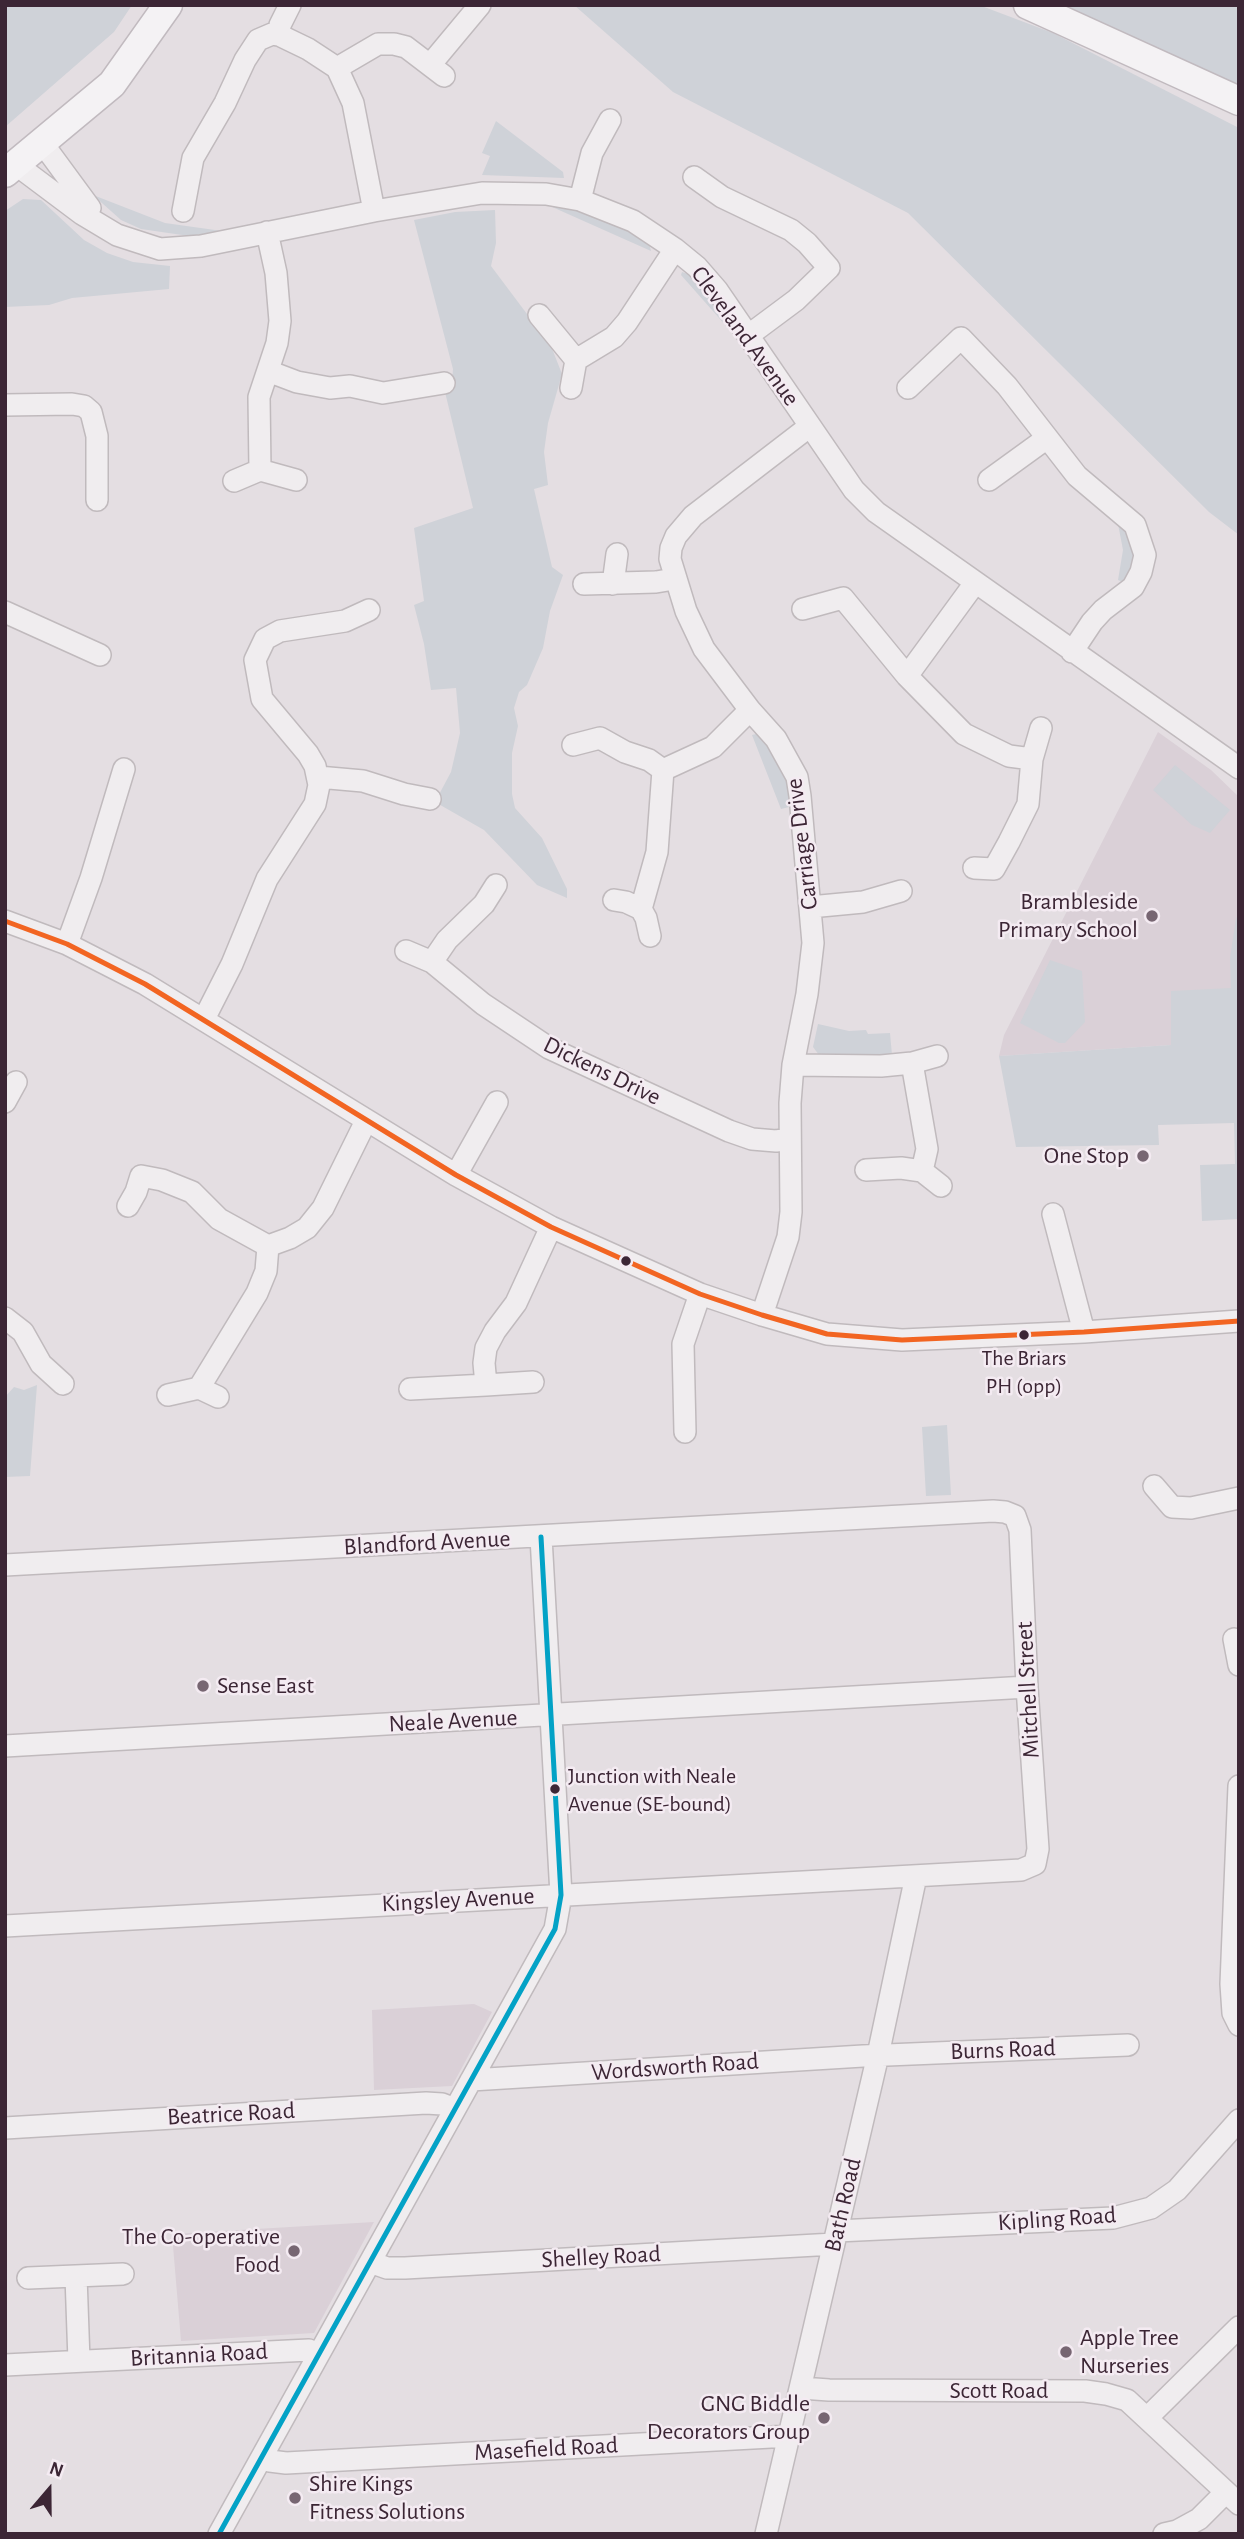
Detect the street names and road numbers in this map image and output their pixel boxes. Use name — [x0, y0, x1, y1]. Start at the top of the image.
street label: Cleveland Avenue — [685, 260, 805, 412]
street label: Carriage Drive — [780, 777, 824, 911]
street label: Dickens Drive — [538, 1030, 666, 1112]
street label: Blandford Avenue — [343, 1524, 511, 1562]
street label: Mitchell Street — [1010, 1621, 1046, 1759]
street label: Neale Avenue — [388, 1703, 518, 1739]
street label: Kingsley Avenue — [381, 1882, 535, 1918]
street label: Burns Road — [950, 2034, 1056, 2066]
street label: Wordsworth Road — [590, 2047, 760, 2087]
street label: Beatrice Road — [166, 2096, 296, 2132]
street label: Bath Road — [818, 2155, 868, 2255]
street label: Kipling Road — [997, 2200, 1117, 2238]
street label: Shelley Road — [541, 2239, 661, 2275]
street label: Britannia Road — [129, 2337, 269, 2373]
street label: Scott Road — [950, 2377, 1048, 2405]
street label: Masefield Road — [473, 2431, 619, 2467]

